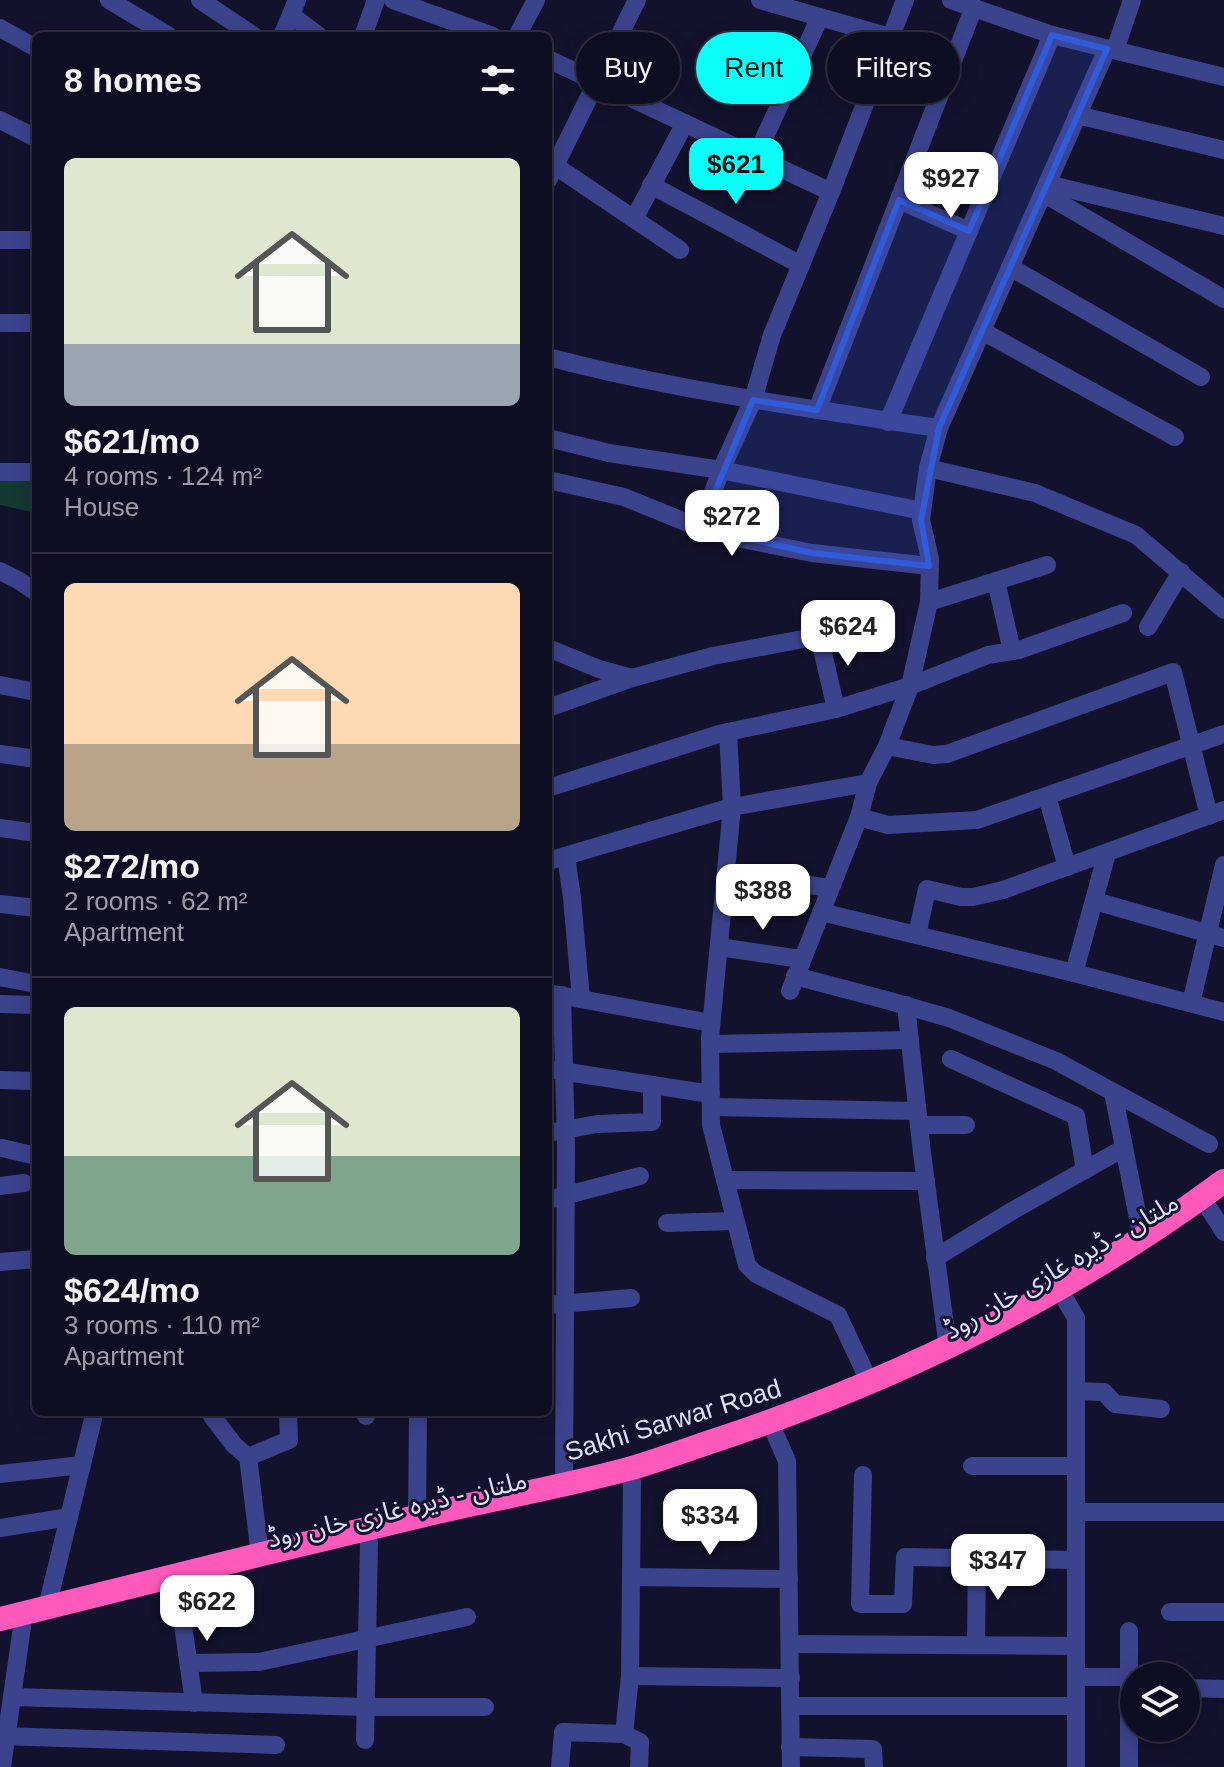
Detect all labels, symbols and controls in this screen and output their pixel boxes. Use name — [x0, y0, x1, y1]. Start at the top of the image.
chip: Buy — [576, 32, 680, 104]
chip: Rent — [696, 32, 811, 104]
chip: Filters — [827, 32, 960, 104]
icon: filters — [476, 58, 520, 102]
text: 8 homes — [64, 61, 202, 99]
pin: $621 — [689, 138, 783, 206]
text: $621 — [707, 149, 765, 179]
pin: $927 — [904, 152, 998, 220]
text: $927 — [922, 163, 980, 193]
icon: home — [220, 210, 364, 354]
text: $621/mo — [64, 422, 200, 460]
text: 4 rooms · 124 m² — [64, 461, 262, 491]
pin: $272 — [685, 490, 779, 558]
text: House — [64, 492, 139, 522]
text: $272 — [703, 501, 761, 531]
pin: $624 — [801, 600, 895, 668]
text: $624 — [819, 611, 877, 641]
icon: home — [220, 635, 364, 779]
text: $272/mo — [64, 847, 200, 885]
pin: $388 — [716, 864, 810, 932]
text: $388 — [734, 875, 792, 905]
text: 2 rooms · 62 m² — [64, 886, 248, 916]
text: Apartment — [64, 917, 184, 947]
icon: home — [220, 1059, 364, 1203]
street label: ملتان - ڈیرہ غازی خان روڈ — [939, 1187, 1183, 1345]
text: $624/mo — [64, 1271, 200, 1309]
text: 3 rooms · 110 m² — [64, 1310, 260, 1340]
text: Apartment — [64, 1341, 184, 1371]
street label: Sakhi Sarwar Road — [562, 1373, 784, 1467]
street label: ملتان - ڈیرہ غازی خان روڈ — [264, 1465, 530, 1553]
pin: $334 — [663, 1489, 757, 1557]
text: $334 — [681, 1500, 739, 1530]
pin: $347 — [951, 1534, 1045, 1602]
text: $347 — [969, 1545, 1027, 1575]
pin: $622 — [160, 1575, 254, 1643]
text: $622 — [178, 1586, 236, 1616]
map controls — [1120, 1662, 1200, 1742]
button: layers — [1120, 1662, 1200, 1742]

